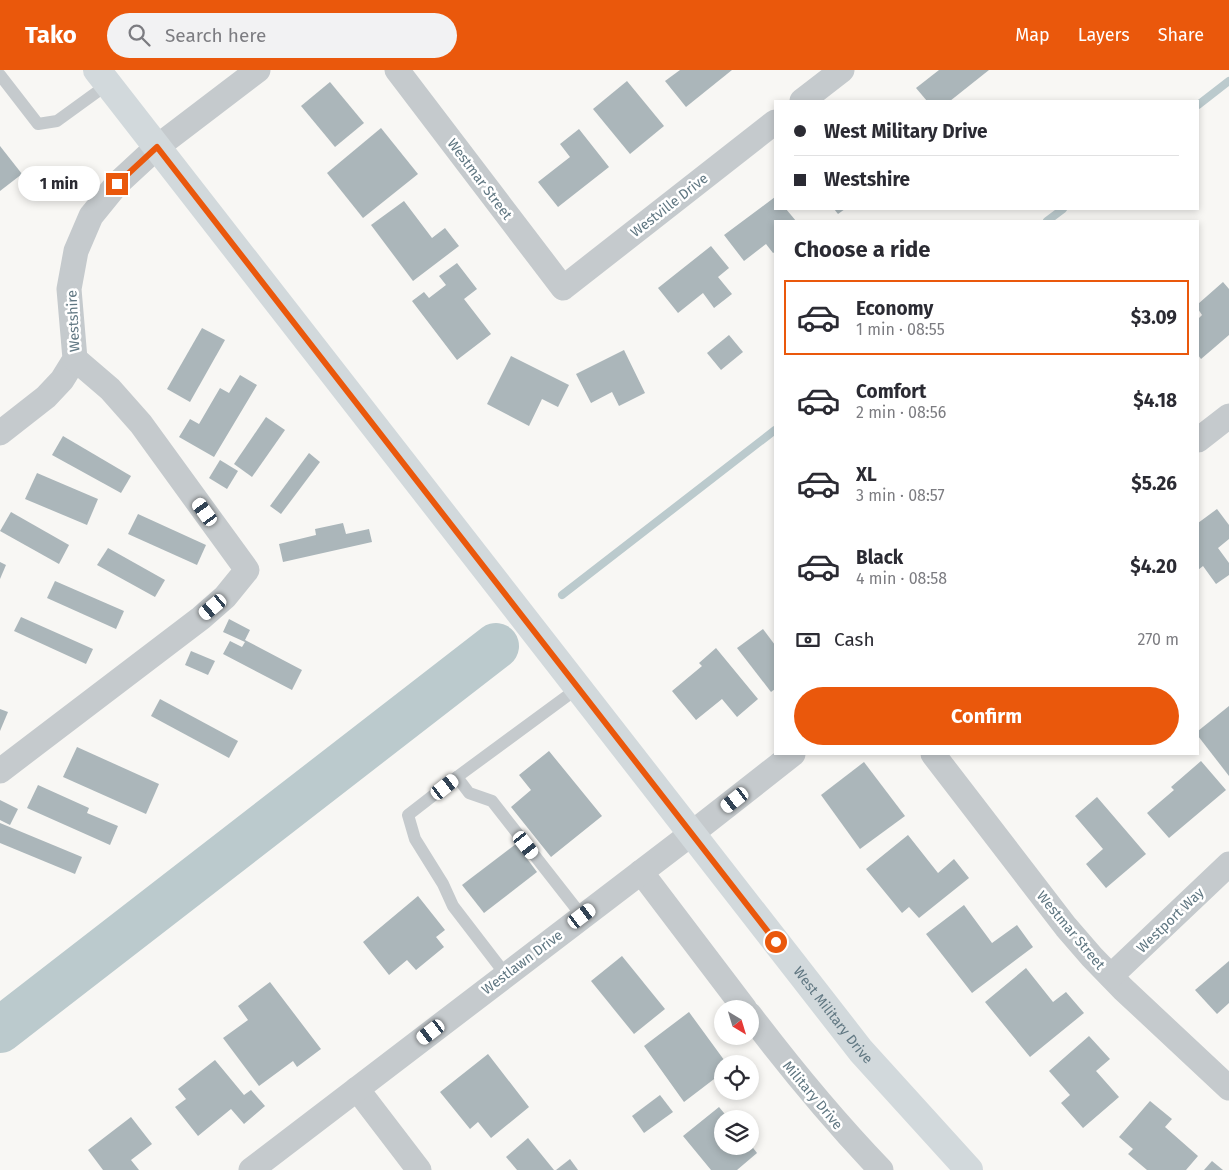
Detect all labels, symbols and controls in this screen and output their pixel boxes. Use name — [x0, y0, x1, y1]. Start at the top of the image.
search box — [107, 13, 457, 58]
text: Tako — [25, 21, 77, 49]
icon: search — [125, 21, 153, 49]
text: Search here — [165, 24, 266, 47]
text: Map — [1015, 24, 1050, 46]
text: Layers — [1078, 24, 1130, 46]
text: Share — [1158, 24, 1204, 46]
text: West Military Drive — [824, 120, 988, 143]
street label: Westmar Street — [444, 135, 516, 224]
callout: 1 min — [17, 166, 100, 202]
text: Westshire — [824, 168, 910, 191]
street label: Westville Drive — [627, 170, 711, 241]
route end — [106, 173, 128, 195]
text: 1 min — [40, 174, 78, 193]
text: Choose a ride — [794, 236, 930, 263]
street label: Westshire — [63, 290, 84, 352]
icon: car — [796, 295, 841, 340]
text: Economy — [856, 297, 933, 320]
text: $3.09 — [1131, 306, 1177, 329]
text: 1 min · 08:55 — [856, 320, 945, 339]
icon: car — [796, 378, 841, 423]
text: Comfort — [856, 380, 926, 403]
text: $4.18 — [1133, 389, 1177, 412]
text: 2 min · 08:56 — [856, 403, 946, 422]
icon: car — [796, 461, 841, 506]
text: XL — [856, 463, 877, 486]
text: $5.26 — [1131, 472, 1177, 495]
text: 3 min · 08:57 — [856, 486, 945, 505]
car — [190, 495, 219, 529]
icon: car — [796, 544, 841, 589]
text: Black — [856, 546, 903, 569]
text: $4.20 — [1130, 555, 1177, 578]
text: 4 min · 08:58 — [856, 569, 947, 588]
car — [196, 592, 229, 622]
icon: cash — [794, 626, 822, 654]
text: Cash — [834, 628, 875, 651]
text: 270 m — [1137, 630, 1179, 649]
button: Confirm — [794, 687, 1179, 745]
car — [428, 772, 461, 802]
car — [718, 785, 751, 815]
car — [510, 829, 541, 861]
street label: Westport Way — [1133, 884, 1208, 957]
street label: Westmar Street — [1033, 888, 1109, 974]
car — [565, 901, 598, 931]
street label: Westlawn Drive — [479, 926, 566, 998]
route start — [765, 931, 787, 953]
street label: West Military Drive — [789, 963, 876, 1067]
north arrow — [714, 1000, 759, 1045]
map controls — [714, 1000, 759, 1155]
car — [414, 1017, 447, 1047]
button: locate — [714, 1055, 759, 1100]
street label: Military Drive — [779, 1058, 846, 1133]
button: layers — [714, 1110, 759, 1155]

